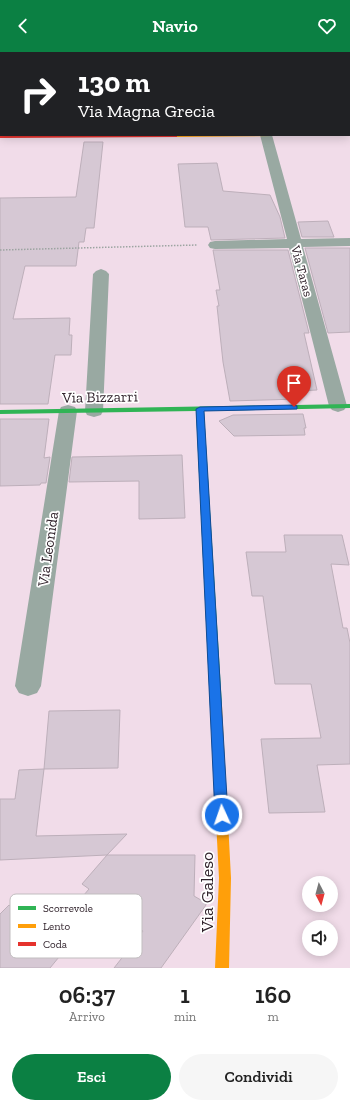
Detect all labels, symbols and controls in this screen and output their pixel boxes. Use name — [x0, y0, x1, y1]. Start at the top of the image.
icon: back — [12, 15, 34, 37]
text: Navio — [152, 15, 198, 37]
icon: heart — [316, 15, 338, 37]
text: 130 m — [78, 66, 150, 99]
icon: right — [12, 68, 64, 120]
text: Via Magna Grecia — [78, 100, 215, 122]
street label: Via Taras — [288, 243, 316, 298]
pin — [277, 366, 311, 407]
icon: arrive — [283, 372, 305, 394]
street label: Via Bizzarri — [61, 387, 138, 407]
street label: Via Leonida — [34, 510, 62, 589]
position arrow — [201, 794, 243, 836]
street label: Via Galeso — [196, 852, 218, 933]
north arrow — [302, 876, 338, 912]
map controls — [302, 876, 338, 956]
legend — [10, 894, 142, 958]
text: Scorrevole — [43, 902, 93, 915]
text: Lento — [43, 920, 71, 933]
button: sound — [302, 920, 338, 956]
text: Coda — [43, 938, 68, 951]
text: 06:37 — [59, 980, 115, 1009]
text: 1 — [180, 980, 190, 1009]
text: 160 — [255, 980, 291, 1009]
text: Arrivo — [69, 1009, 105, 1024]
text: min — [174, 1009, 196, 1024]
text: m — [268, 1009, 279, 1024]
button: Esci — [12, 1054, 171, 1100]
button: Condividi — [179, 1054, 338, 1100]

